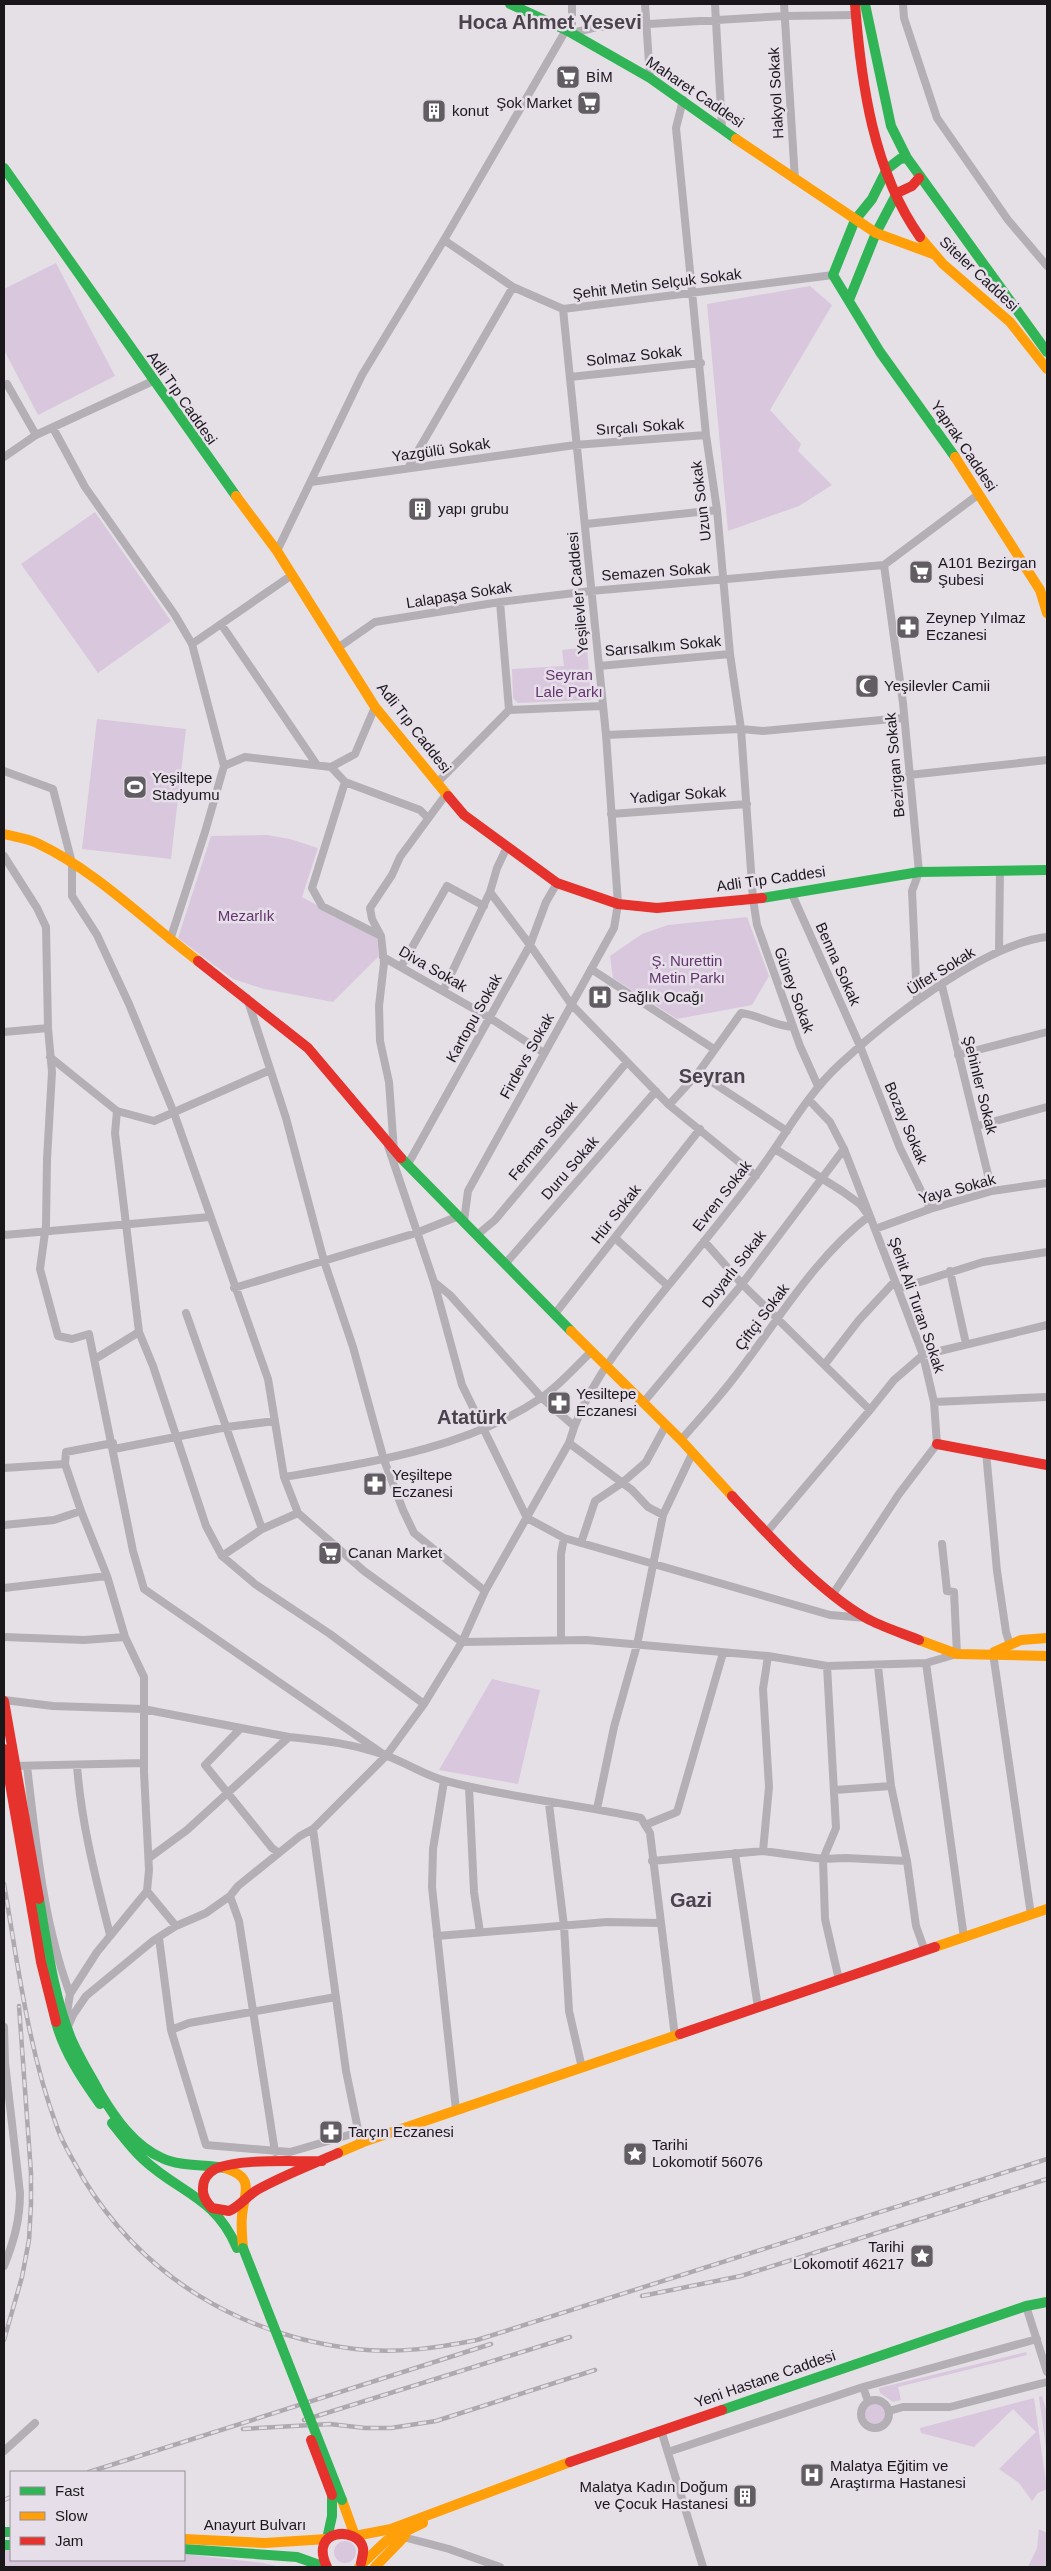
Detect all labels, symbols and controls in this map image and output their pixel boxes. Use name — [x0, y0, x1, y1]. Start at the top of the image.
district label: Hoca Ahmet Yesevi — [458, 11, 642, 33]
street label: Hakyol Sokak — [765, 46, 786, 139]
street label: Maharet Caddesi — [643, 53, 747, 131]
supermarket icon: BİM — [555, 64, 581, 90]
place label: BİM — [586, 68, 613, 85]
supermarket icon: Şok Market — [576, 90, 602, 116]
place label: Şok Market — [496, 94, 573, 111]
building icon: konut — [421, 98, 447, 124]
place label: konut — [452, 102, 490, 119]
street label: Siteler Caddesi — [936, 233, 1022, 315]
street label: Şehit Metin Selçuk Sokak — [571, 265, 743, 302]
street label: Solmaz Sokak — [585, 342, 683, 369]
street label: Adli Tıp Caddesi — [144, 348, 221, 448]
street label: Yaprak Caddesi — [928, 397, 1001, 494]
street label: Sırçalı Sokak — [595, 415, 685, 438]
street label: Yazgülü Sokak — [391, 434, 492, 465]
street label: Uzun Sokak — [687, 459, 714, 542]
building icon: yapı grubu — [407, 496, 433, 522]
place label: yapı grubu — [438, 500, 509, 517]
street label: Yeşilevler Caddesi — [564, 531, 591, 655]
place label: A101 Bezirgan Şubesi — [938, 554, 1036, 588]
street label: Semazen Sokak — [601, 559, 712, 584]
supermarket icon: A101 Bezirgan Şubesi — [908, 559, 934, 585]
street label: Lalapaşa Sokak — [405, 578, 513, 611]
place label: Zeynep Yılmaz Eczanesi — [926, 609, 1026, 643]
pharmacy icon: Zeynep Yılmaz Eczanesi — [895, 614, 921, 640]
street label: Sarısalkım Sokak — [604, 632, 722, 659]
park label: Seyran Lale Parkı — [535, 666, 603, 700]
mosque icon: Yeşilevler Camii — [854, 673, 880, 699]
place label: Yeşilevler Camii — [884, 677, 990, 694]
street label: Adli Tıp Caddesi — [374, 679, 455, 776]
street label: Bezirgan Sokak — [881, 711, 908, 818]
place label: Yeşiltepe Stadyumu — [152, 769, 220, 803]
sports icon: Yeşiltepe Stadyumu — [122, 774, 148, 800]
street label: Yadigar Sokak — [629, 783, 727, 806]
street label: Adli Tıp Caddesi — [715, 862, 826, 895]
park label: Mezarlık — [218, 907, 275, 924]
street label: Benna Sokak — [813, 920, 865, 1008]
street label: Diva Sokak — [396, 942, 471, 995]
street label: Ülfet Sokak — [904, 943, 978, 998]
street label: Güney Sokak — [771, 945, 818, 1036]
park label: Ş. Nurettin Metin Parkı — [649, 952, 725, 986]
street label: Kartopu Sokak — [442, 970, 505, 1065]
hospital icon: Sağlık Ocağı — [587, 984, 613, 1010]
place label: Sağlık Ocağı — [618, 988, 704, 1005]
street label: Firdevs Sokak — [496, 1010, 557, 1101]
street label: Şehinler Sokak — [960, 1034, 1001, 1136]
district label: Seyran — [679, 1065, 745, 1087]
street label: Bozay Sokak — [882, 1079, 932, 1167]
street label: Ferman Sokak — [505, 1097, 581, 1184]
street label: Duru Sokak — [537, 1132, 602, 1203]
street label: Evren Sokak — [689, 1157, 755, 1234]
street label: Yaya Sokak — [917, 1170, 998, 1207]
street label: Hür Sokak — [587, 1180, 644, 1247]
street label: Duyarlı Sokak — [698, 1226, 769, 1311]
street label: Şehit Ali Turan Sokak — [886, 1235, 949, 1375]
street label: Çiftçi Sokak — [731, 1280, 793, 1353]
place label: Yesiltepe Eczanesi — [576, 1385, 637, 1419]
pharmacy icon: Yesiltepe Eczanesi — [546, 1390, 572, 1416]
district label: Atatürk — [437, 1406, 508, 1428]
place label: Yeşiltepe Eczanesi — [392, 1466, 453, 1500]
pharmacy icon: Yeşiltepe Eczanesi — [362, 1471, 388, 1497]
supermarket icon: Canan Market — [317, 1540, 343, 1566]
place label: Canan Market — [348, 1544, 443, 1561]
district label: Gazi — [670, 1889, 712, 1911]
pharmacy icon: Tarçın Eczanesi — [318, 2119, 344, 2145]
place label: Tarçın Eczanesi — [348, 2123, 454, 2140]
place label: Tarihi Lokomotif 56076 — [652, 2136, 763, 2170]
place icon: Tarihi Lokomotif 56076 — [622, 2141, 648, 2167]
place label: Tarihi Lokomotif 46217 — [793, 2238, 904, 2272]
place icon: Tarihi Lokomotif 46217 — [909, 2243, 935, 2269]
street label: Yeni Hastane Caddesi — [692, 2346, 838, 2411]
place label: Malatya Eğitim ve Araştırma Hastanesi — [830, 2457, 966, 2491]
hospital icon: Malatya Eğitim ve Araştırma Hastanesi — [799, 2462, 825, 2488]
legend — [10, 2471, 185, 2561]
place label: Malatya Kadın Doğum ve Çocuk Hastanesi — [580, 2478, 728, 2512]
text: Fast — [55, 2482, 85, 2499]
building icon: Malatya Kadın Doğum ve Çocuk Hastanesi — [732, 2483, 758, 2509]
text: Slow — [55, 2507, 88, 2524]
street label: Anayurt Bulvarı — [204, 2516, 306, 2533]
text: Jam — [55, 2532, 83, 2549]

